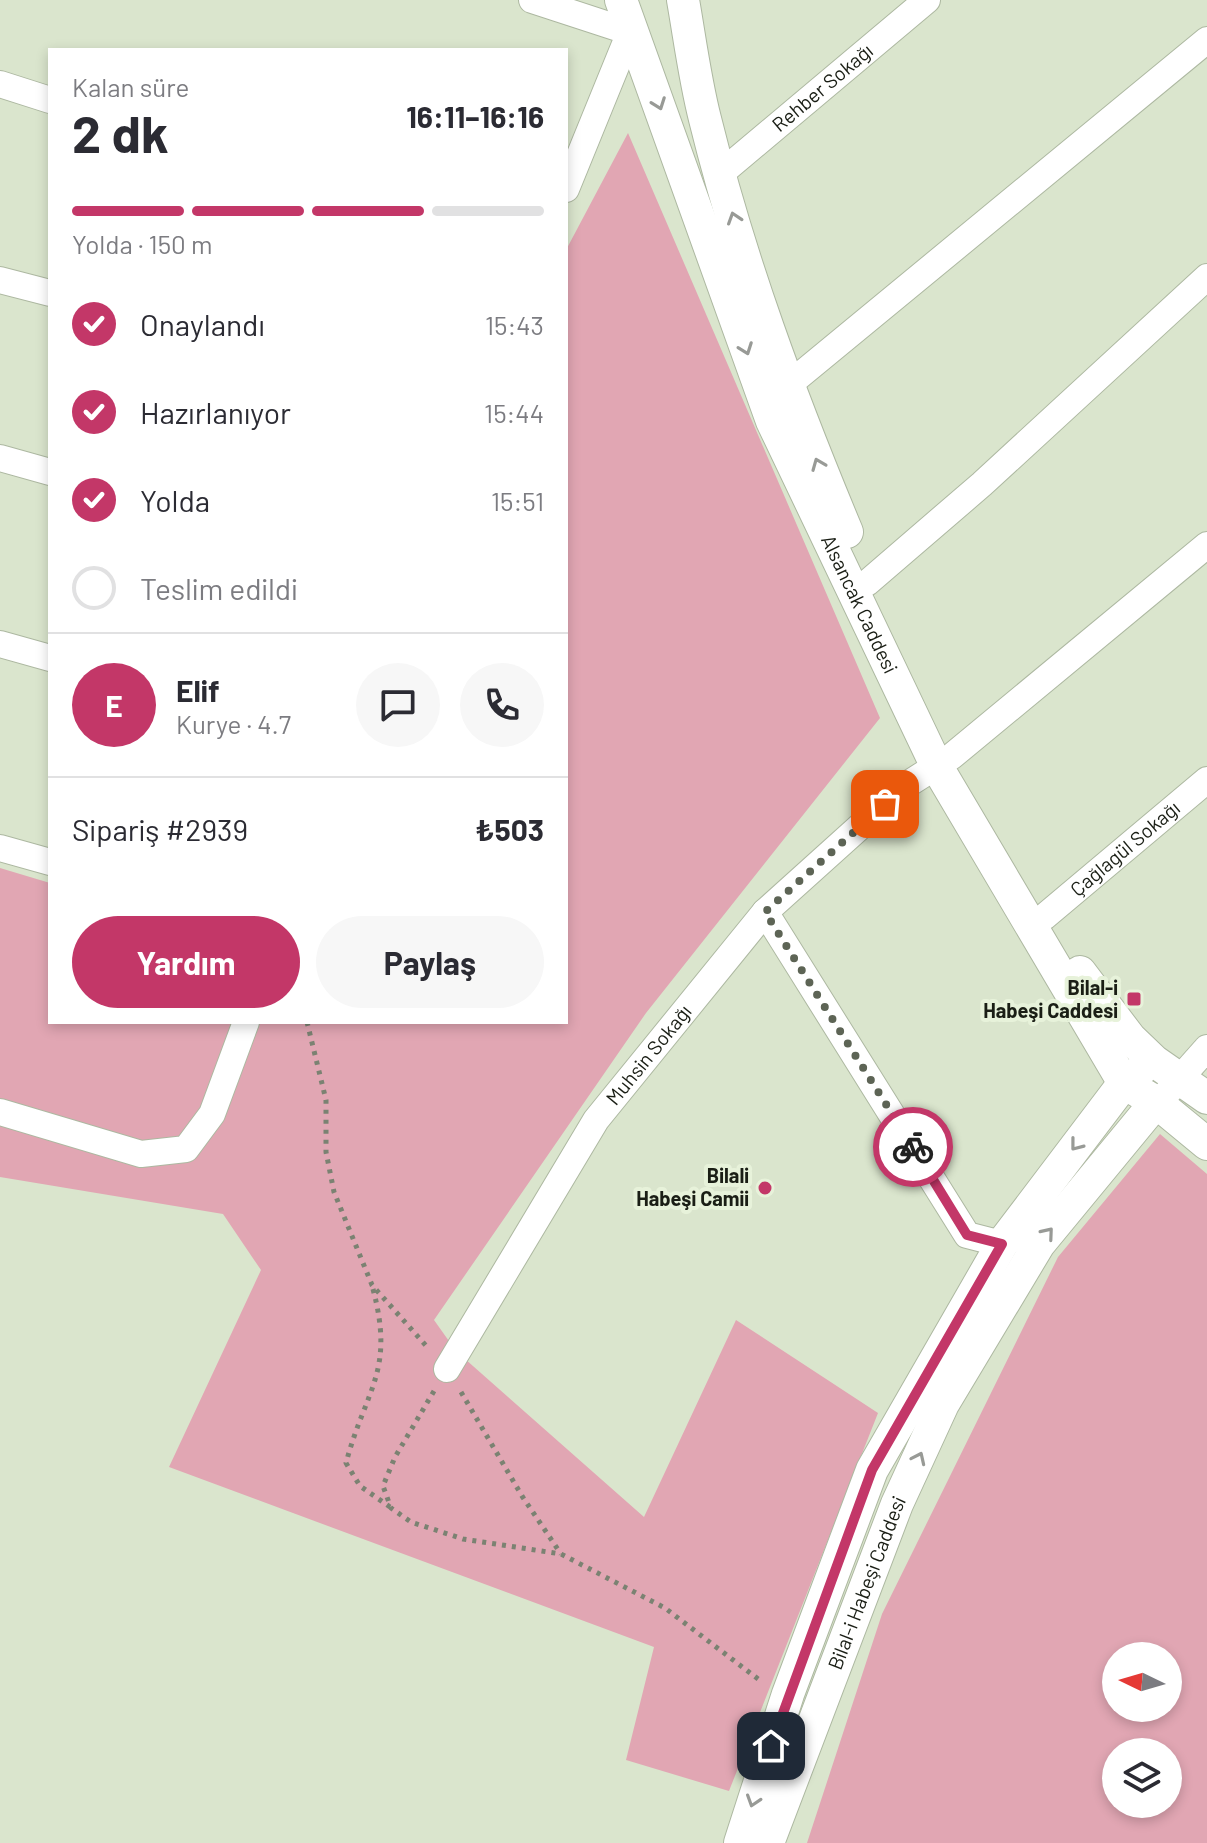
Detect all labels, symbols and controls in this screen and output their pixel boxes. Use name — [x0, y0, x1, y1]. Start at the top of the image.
street label: Rehber Sokağı — [767, 38, 877, 136]
text: Kalan süre — [72, 71, 189, 102]
one-way arrow — [649, 96, 666, 110]
text: 16:11–16:16 — [406, 98, 544, 134]
text: 2 dk — [72, 101, 169, 163]
one-way arrow — [727, 212, 743, 226]
text: Yolda · 150 m — [72, 228, 212, 259]
icon: check — [72, 302, 116, 346]
text: Onaylandı — [140, 306, 265, 342]
text: 15:43 — [485, 309, 544, 340]
one-way arrow — [736, 341, 753, 355]
icon: check — [72, 390, 116, 434]
text: Hazırlanıyor — [140, 394, 291, 430]
text: 15:44 — [484, 397, 544, 428]
one-way arrow — [812, 458, 828, 472]
icon: check — [72, 478, 116, 522]
text: Yolda — [140, 482, 210, 518]
text: 15:51 — [491, 485, 544, 516]
street label: Alsancak Caddesi — [817, 531, 903, 677]
text: Teslim edildi — [140, 570, 298, 606]
button: chat — [356, 663, 440, 747]
button: phone — [460, 663, 544, 747]
text: Elif — [176, 672, 220, 708]
text: E — [105, 687, 123, 723]
text: Kurye · 4.7 — [176, 708, 291, 739]
pin — [851, 770, 919, 838]
icon: bag — [863, 782, 907, 826]
street label: Çağlagül Sokağı — [1065, 795, 1184, 901]
text: Sipariş #2939 — [72, 811, 248, 847]
text: ₺503 — [475, 811, 544, 847]
button: Yardım — [72, 916, 300, 1008]
button: Paylaş — [316, 916, 544, 1008]
place label: Bilal-i Habeşi Caddesi — [983, 975, 1118, 1022]
marker: Bilal-i Habeşi Caddesi — [1125, 990, 1143, 1008]
street label: Muhsin Sokağı — [600, 999, 696, 1109]
courier — [873, 1107, 953, 1187]
icon: bike — [891, 1125, 935, 1169]
one-way arrow — [1071, 1136, 1085, 1151]
place label: Bilali Habeşi Camii — [636, 1163, 749, 1210]
marker: Bilali Habeşi Camii — [756, 1179, 774, 1197]
one-way arrow — [1038, 1227, 1053, 1242]
one-way arrow — [909, 1451, 925, 1466]
street label: Bilal-i Habeşi Caddesi — [822, 1492, 910, 1673]
north arrow — [1102, 1642, 1182, 1722]
map controls — [1102, 1642, 1182, 1818]
pin — [737, 1712, 805, 1780]
icon: home — [749, 1724, 793, 1768]
button: layers — [1102, 1738, 1182, 1818]
one-way arrow — [747, 1793, 763, 1807]

